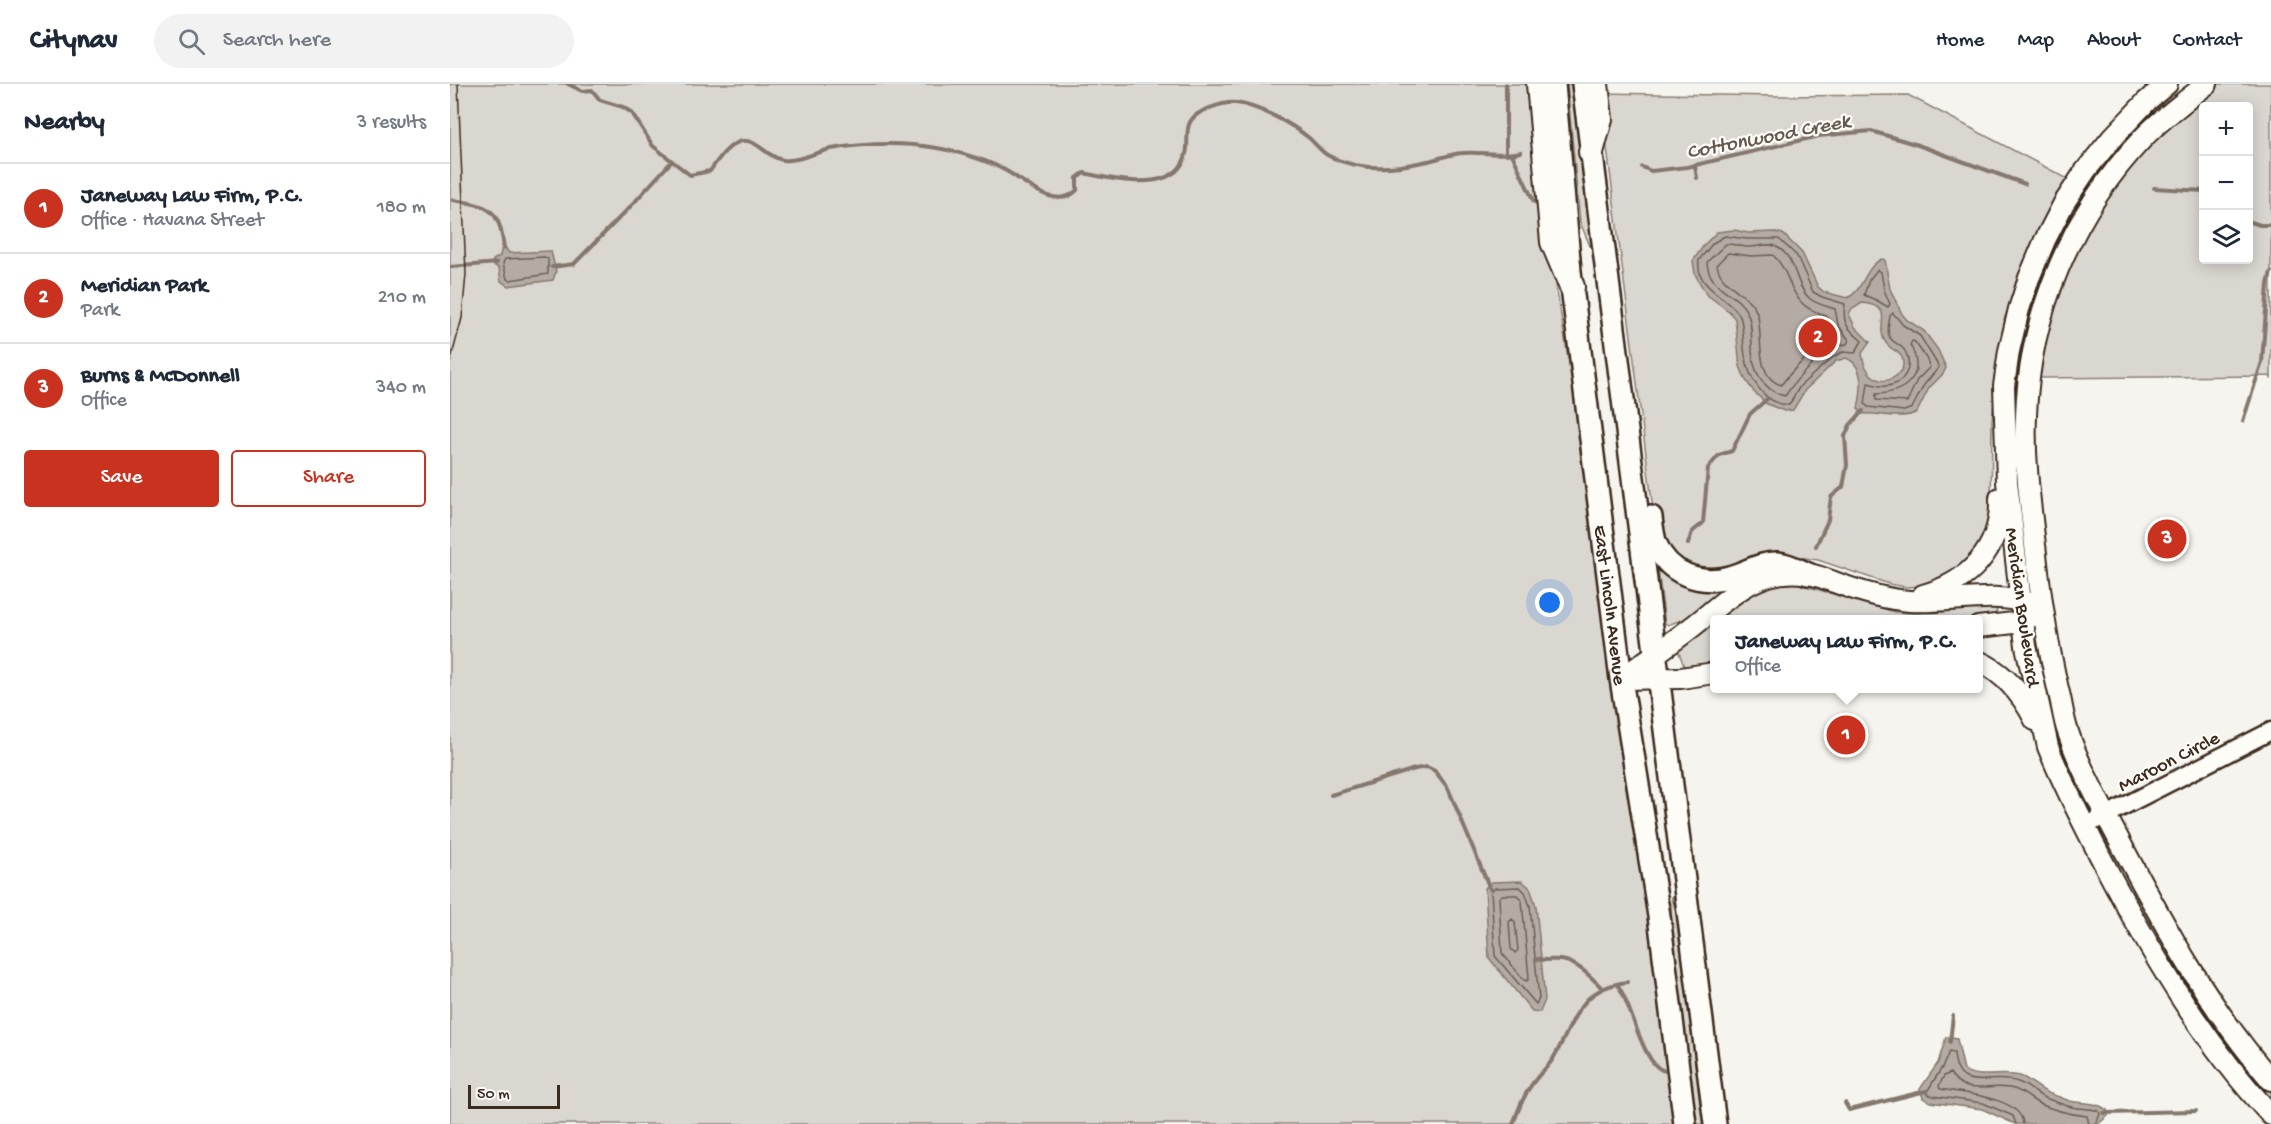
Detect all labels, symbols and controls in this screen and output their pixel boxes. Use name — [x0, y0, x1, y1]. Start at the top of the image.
search box — [154, 14, 574, 68]
text: Citynav — [30, 25, 118, 58]
icon: search — [175, 25, 208, 58]
text: Search here — [223, 28, 331, 54]
text: Home — [1936, 29, 1984, 54]
text: Map — [2017, 29, 2054, 54]
text: About — [2087, 29, 2140, 54]
text: Contact — [2173, 29, 2241, 54]
map controls — [2199, 102, 2253, 264]
button: + — [2199, 102, 2253, 156]
text: Nearby — [24, 108, 105, 139]
water label: Cottonwood Creek — [1685, 110, 1855, 166]
text: 3 results — [357, 112, 426, 135]
button: − — [2199, 156, 2253, 210]
text: Janeway Law Firm, P.C. — [81, 184, 304, 210]
text: 1 — [39, 197, 48, 220]
text: 180 m — [377, 197, 426, 220]
text: Office · Havana Street — [81, 210, 264, 233]
button: layers — [2199, 210, 2253, 264]
text: Meridian Park — [81, 274, 208, 300]
text: 2 — [39, 287, 48, 310]
text: 210 m — [378, 287, 426, 310]
text: Park — [81, 300, 119, 323]
pin: 2 — [1798, 316, 1838, 360]
text: Burns & McDonnell — [81, 364, 240, 390]
text: 3 — [38, 377, 49, 400]
text: 340 m — [376, 377, 426, 400]
text: Office — [81, 390, 127, 413]
button: Save — [24, 450, 219, 507]
button: Share — [231, 450, 426, 507]
pin: 3 — [2148, 516, 2186, 562]
street label: East Lincoln Avenue — [1587, 524, 1630, 688]
street label: Meridian Boulevard — [1998, 526, 2043, 691]
your location — [1535, 588, 1564, 617]
popup — [1710, 615, 1983, 693]
text: Janeway Law Firm, P.C. — [1735, 630, 1958, 656]
text: Office — [1735, 656, 1781, 679]
pin: 1 — [1826, 712, 1866, 758]
street label: Maroon Circle — [2115, 727, 2225, 799]
scale bar — [468, 1082, 560, 1110]
text: 50 m — [477, 1086, 510, 1105]

